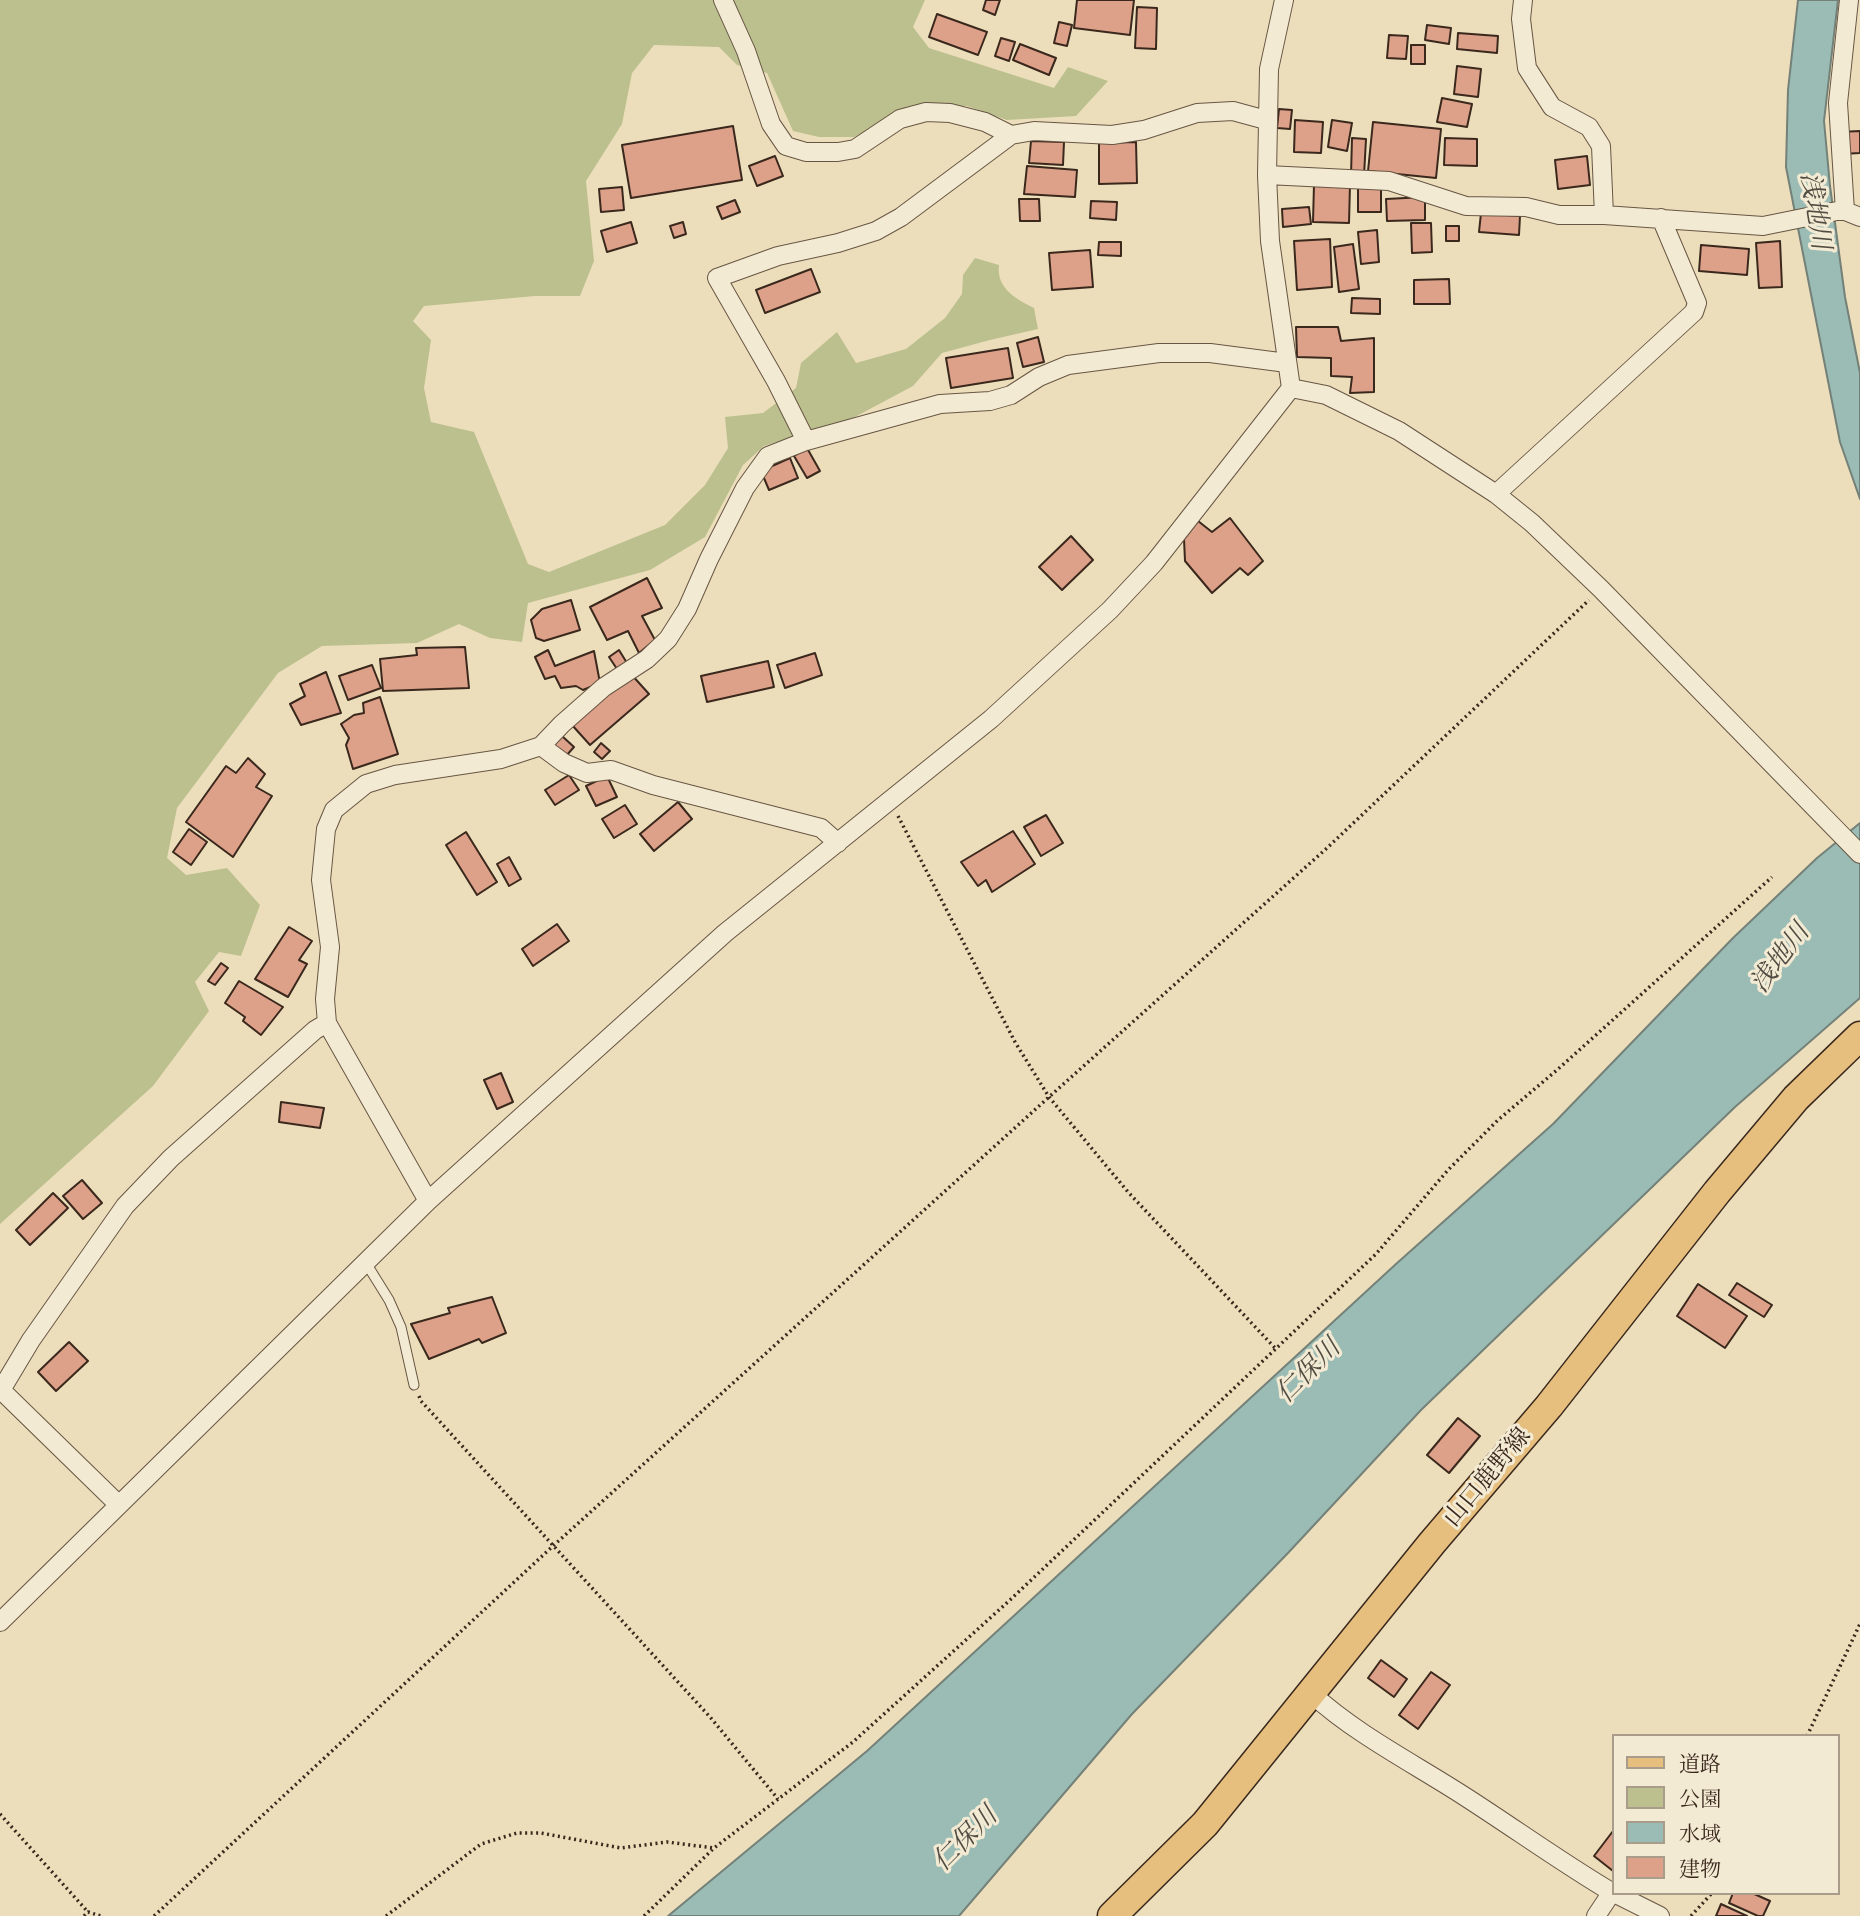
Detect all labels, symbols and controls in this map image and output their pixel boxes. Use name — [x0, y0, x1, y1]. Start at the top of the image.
water label: 浅地川 — [1792, 170, 1836, 252]
water label: 浅地川 — [1745, 918, 1817, 1000]
water label: 仁保川 — [1270, 1333, 1348, 1411]
street label: 山口鹿野線 — [1438, 1423, 1538, 1533]
legend — [1612, 1734, 1839, 1895]
text: 道路 — [1679, 1750, 1721, 1778]
text: 公園 — [1679, 1785, 1721, 1813]
water label: 仁保川 — [927, 1801, 1005, 1879]
text: 水域 — [1679, 1820, 1721, 1848]
text: 建物 — [1679, 1855, 1721, 1883]

